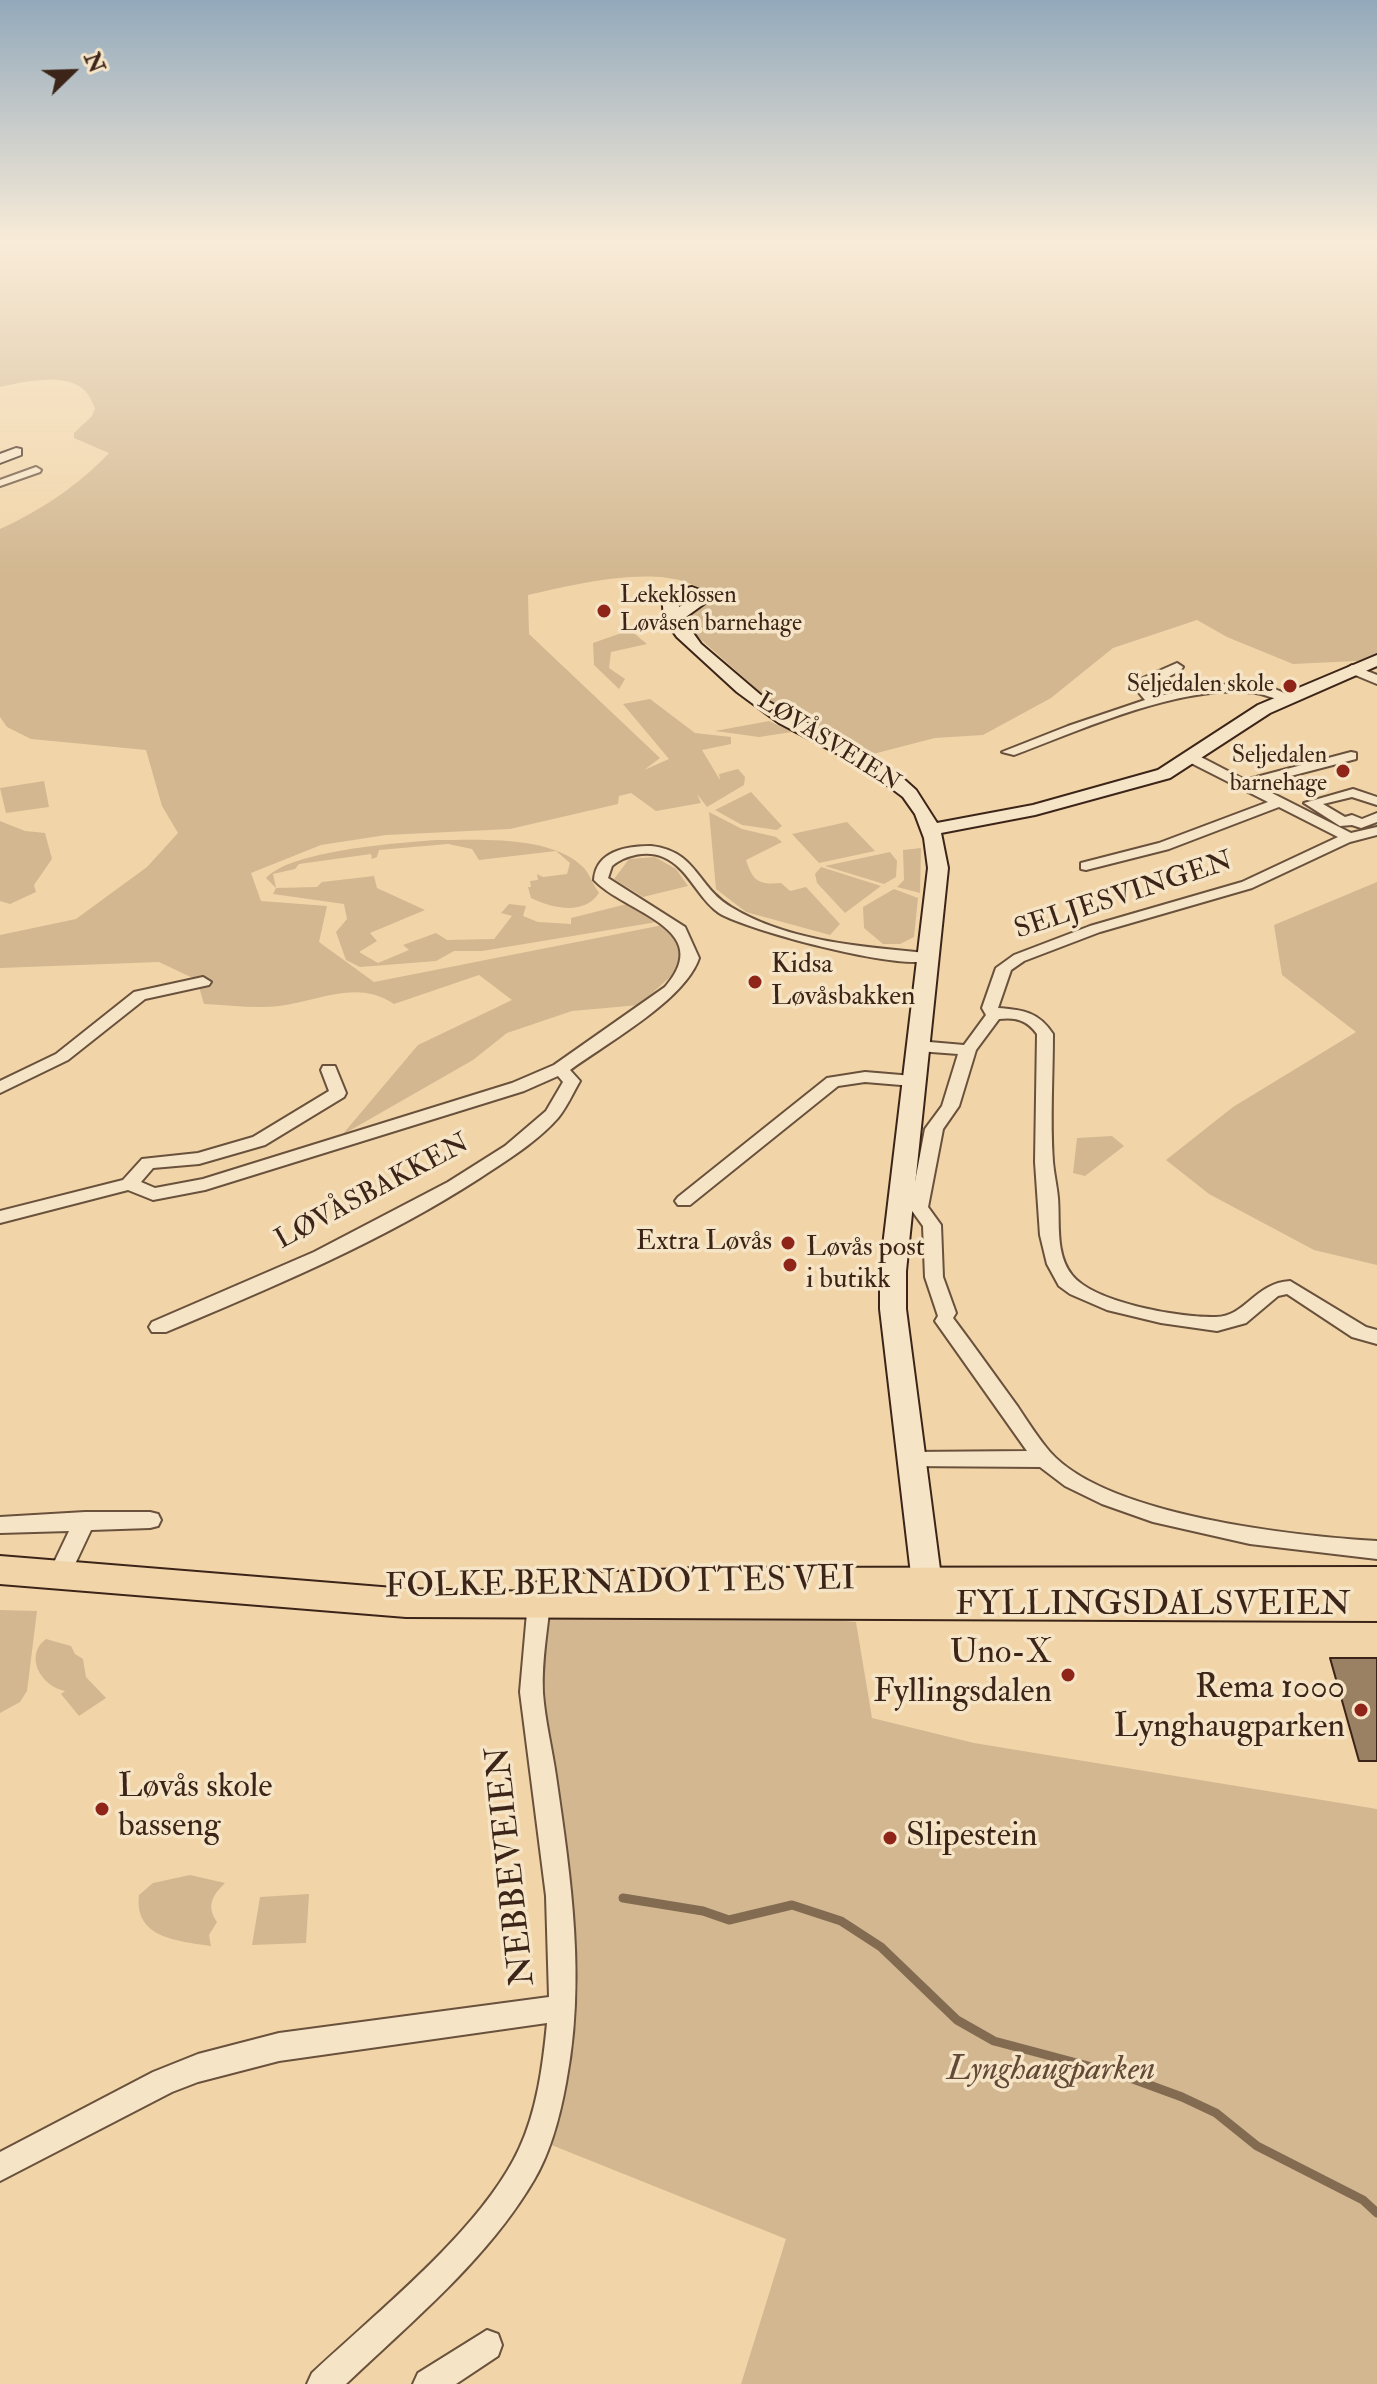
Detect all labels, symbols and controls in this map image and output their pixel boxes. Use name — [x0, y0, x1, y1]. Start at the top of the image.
north arrow — [32, 32, 112, 112]
text: N — [77, 48, 111, 77]
place label: Lekeklossen Løvåsen barnehage — [620, 583, 802, 639]
marker: Lekeklossen Løvåsen barnehage — [595, 602, 613, 620]
place label: Seljedalen skole — [1127, 672, 1274, 700]
marker: Seljedalen skole — [1281, 677, 1299, 695]
street label: LØVÅSVEIEN — [751, 688, 905, 798]
place label: Seljedalen barnehage — [1230, 743, 1327, 799]
marker: Seljedalen barnehage — [1334, 762, 1352, 780]
street label: SELJESVINGEN — [1011, 846, 1237, 948]
place label: Kidsa Løvåsbakken — [771, 949, 915, 1015]
marker: Kidsa Løvåsbakken — [746, 973, 764, 991]
street label: LØVÅSBAKKEN — [270, 1128, 476, 1258]
place label: Extra Løvås — [636, 1226, 772, 1260]
place label: Løvås post i butikk — [806, 1232, 925, 1298]
marker: Extra Løvås — [779, 1234, 797, 1252]
marker: Løvås post i butikk — [781, 1256, 799, 1274]
street label: FOLKE BERNADOTTES VEI — [385, 1561, 855, 1609]
street label: FYLLINGSDALSVEIEN — [955, 1587, 1351, 1627]
place label: Uno-X Fyllingsdalen — [873, 1635, 1052, 1714]
marker: Uno-X Fyllingsdalen — [1059, 1666, 1077, 1684]
place label: Rema 1000 Lynghaugparken — [1114, 1670, 1345, 1750]
marker: Rema 1000 Lynghaugparken — [1352, 1701, 1370, 1719]
street label: NEBBEVEIEN — [480, 1744, 546, 1988]
place label: Løvås skole basseng — [118, 1769, 272, 1848]
marker: Løvås skole basseng — [93, 1800, 111, 1818]
place label: Slipestein — [906, 1818, 1037, 1858]
marker: Slipestein — [881, 1829, 899, 1847]
park label: Lynghaugparken — [947, 2052, 1155, 2092]

